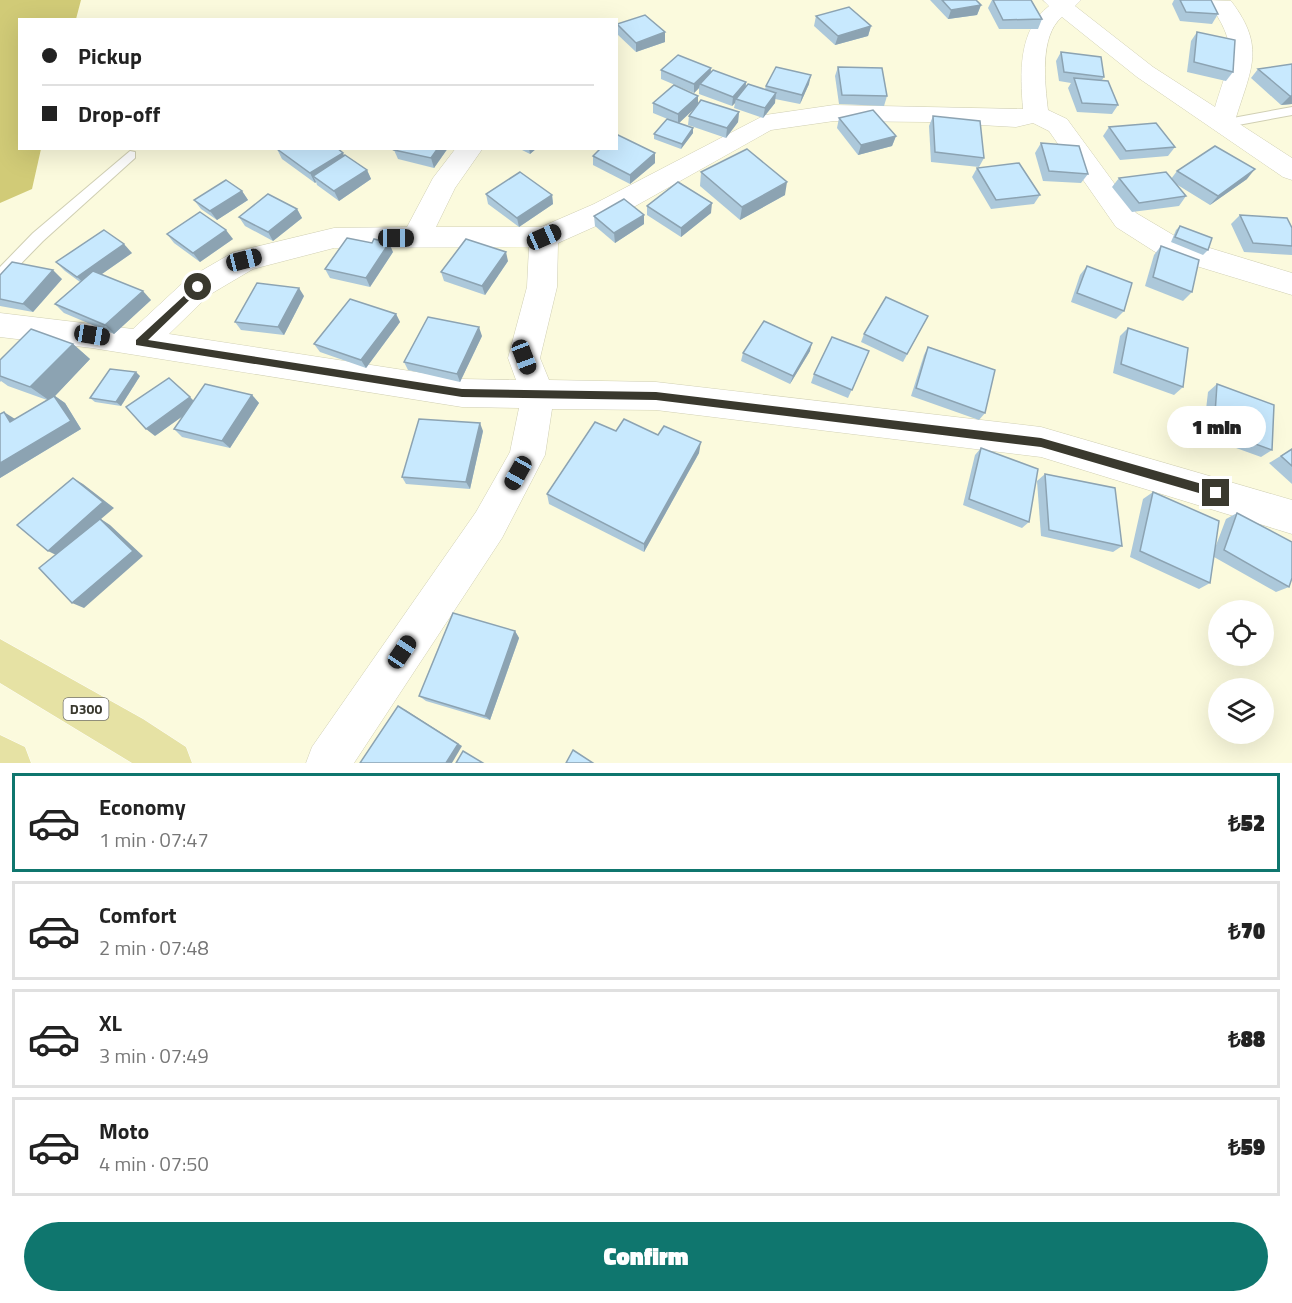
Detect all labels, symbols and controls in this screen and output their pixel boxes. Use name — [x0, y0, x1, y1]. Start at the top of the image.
text: Pickup — [78, 39, 142, 73]
text: Drop-off — [78, 97, 160, 131]
car — [524, 221, 564, 253]
car — [378, 229, 414, 247]
car — [224, 247, 264, 273]
route start — [184, 273, 211, 300]
car — [73, 323, 111, 347]
car — [509, 337, 539, 377]
callout: 1 min — [1166, 406, 1266, 448]
text: 1 min — [1192, 411, 1241, 442]
car — [501, 453, 535, 493]
route end — [1202, 479, 1229, 506]
map controls — [1208, 600, 1274, 744]
button: locate — [1208, 600, 1274, 666]
car — [384, 632, 420, 672]
button: layers — [1208, 678, 1274, 744]
road number: D300 — [64, 698, 109, 720]
text: Economy — [99, 790, 186, 824]
icon: car — [27, 796, 81, 850]
text: ₺52 — [1228, 806, 1265, 840]
text: 1 min · 07:47 — [99, 824, 209, 855]
text: Comfort — [99, 898, 177, 932]
icon: car — [27, 904, 81, 958]
text: ₺70 — [1228, 914, 1265, 948]
text: 2 min · 07:48 — [99, 932, 209, 963]
text: XL — [99, 1006, 122, 1040]
icon: car — [27, 1012, 81, 1066]
text: ₺88 — [1228, 1022, 1265, 1056]
text: 3 min · 07:49 — [99, 1040, 209, 1071]
text: Moto — [99, 1114, 149, 1148]
icon: car — [27, 1120, 81, 1174]
text: ₺59 — [1228, 1130, 1265, 1164]
text: 4 min · 07:50 — [99, 1148, 209, 1179]
button: Confirm — [24, 1222, 1268, 1291]

